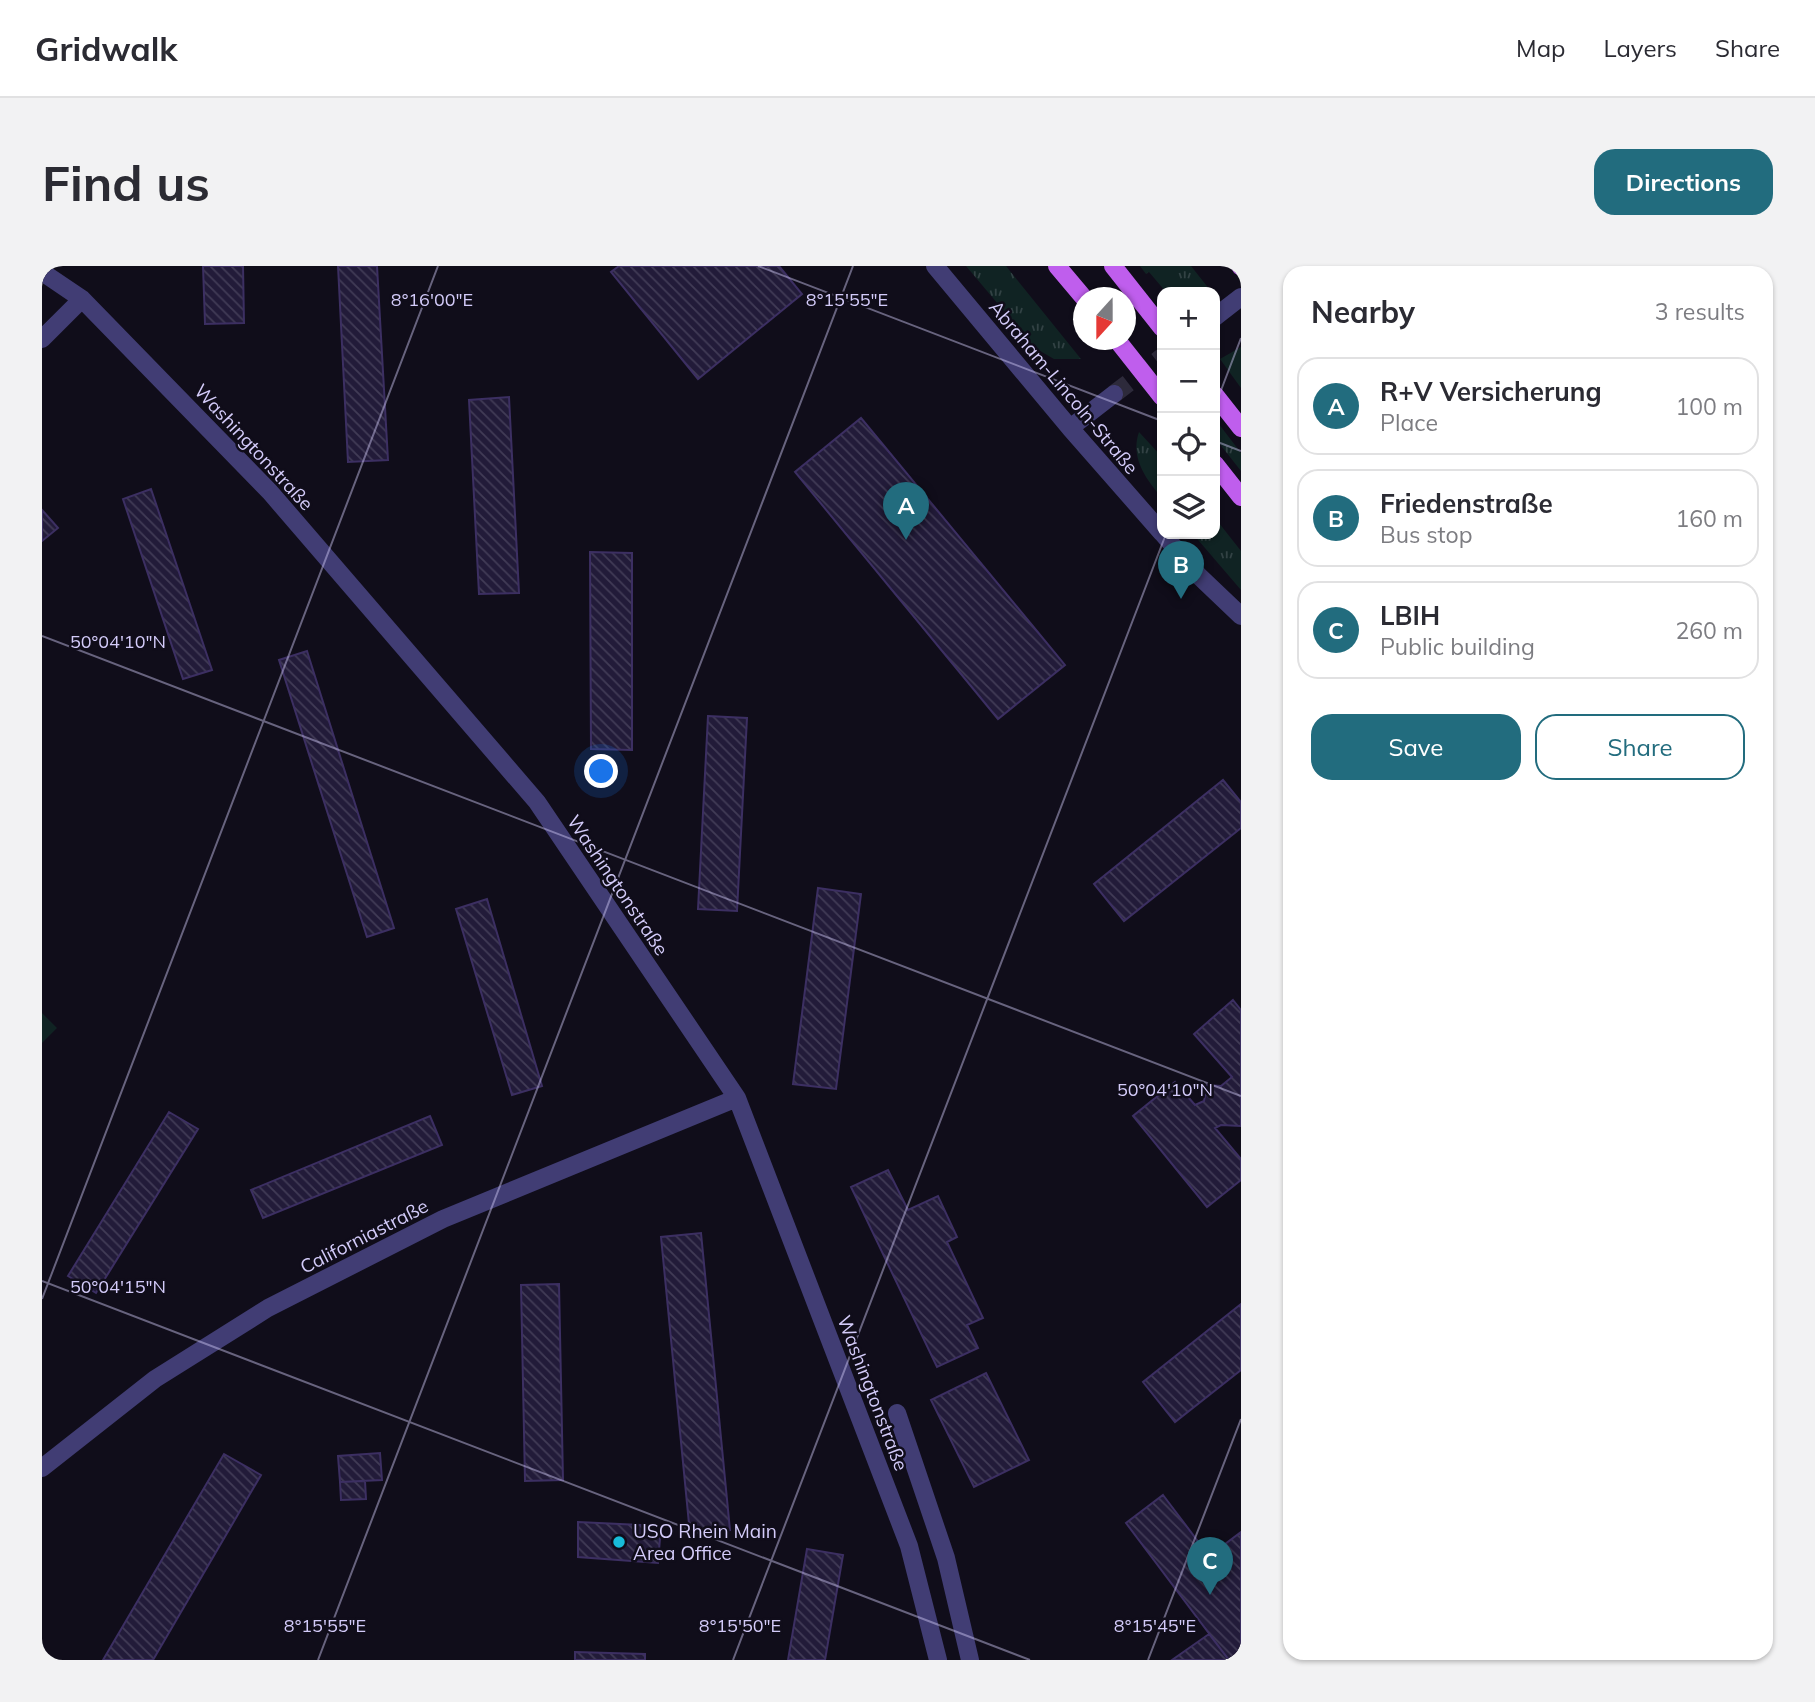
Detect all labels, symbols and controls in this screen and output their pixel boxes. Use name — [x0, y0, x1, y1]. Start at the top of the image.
text: Gridwalk — [35, 28, 178, 69]
text: Map — [1516, 33, 1565, 63]
text: Layers — [1603, 33, 1677, 63]
text: Share — [1715, 33, 1780, 63]
button: Directions — [1594, 149, 1773, 215]
text: Find us — [42, 152, 210, 213]
north arrow — [1073, 287, 1136, 350]
map controls — [1157, 287, 1220, 539]
button: + — [1157, 287, 1220, 350]
text: 8°16'00"E — [391, 288, 473, 311]
text: 8°15'55"E — [806, 288, 888, 311]
text: Nearby — [1311, 293, 1415, 331]
street label: Abraham-Lincoln-Straße — [984, 295, 1144, 479]
text: 3 results — [1655, 297, 1745, 326]
button: − — [1157, 350, 1220, 413]
text: R+V Versicherung — [1380, 375, 1602, 408]
street label: Washingtonstraße — [189, 379, 319, 515]
text: A — [1327, 392, 1345, 421]
text: 100 m — [1675, 392, 1743, 421]
text: Place — [1380, 408, 1438, 437]
button: locate — [1157, 413, 1220, 476]
button: layers — [1157, 476, 1220, 539]
pin: A — [883, 482, 929, 540]
text: Friedenstraße — [1380, 487, 1553, 520]
text: B — [1328, 504, 1344, 533]
text: 160 m — [1675, 504, 1743, 533]
text: Bus stop — [1380, 520, 1472, 549]
pin: B — [1158, 541, 1204, 599]
text: LBIH — [1380, 599, 1440, 632]
text: C — [1328, 616, 1344, 645]
text: 260 m — [1675, 616, 1743, 645]
text: 50°04'10"N — [70, 630, 166, 653]
text: Public building — [1380, 632, 1535, 661]
button: Save — [1311, 714, 1521, 780]
button: Share — [1535, 714, 1745, 780]
your location — [584, 754, 618, 788]
street label: Washingtonstraße — [562, 810, 674, 960]
text: 50°04'10"N — [1117, 1078, 1213, 1101]
street label: Californiastraße — [296, 1193, 432, 1279]
text: 50°04'15"N — [70, 1275, 166, 1298]
street label: Washingtonstraße — [832, 1312, 914, 1474]
place label: USO Rhein Main Area Office — [633, 1519, 777, 1565]
marker: USO Rhein Main Area Office — [611, 1534, 627, 1550]
pin: C — [1187, 1537, 1233, 1595]
text: 8°15'55"E — [284, 1614, 366, 1637]
text: 8°15'50"E — [699, 1614, 781, 1637]
text: 8°15'45"E — [1114, 1614, 1196, 1637]

